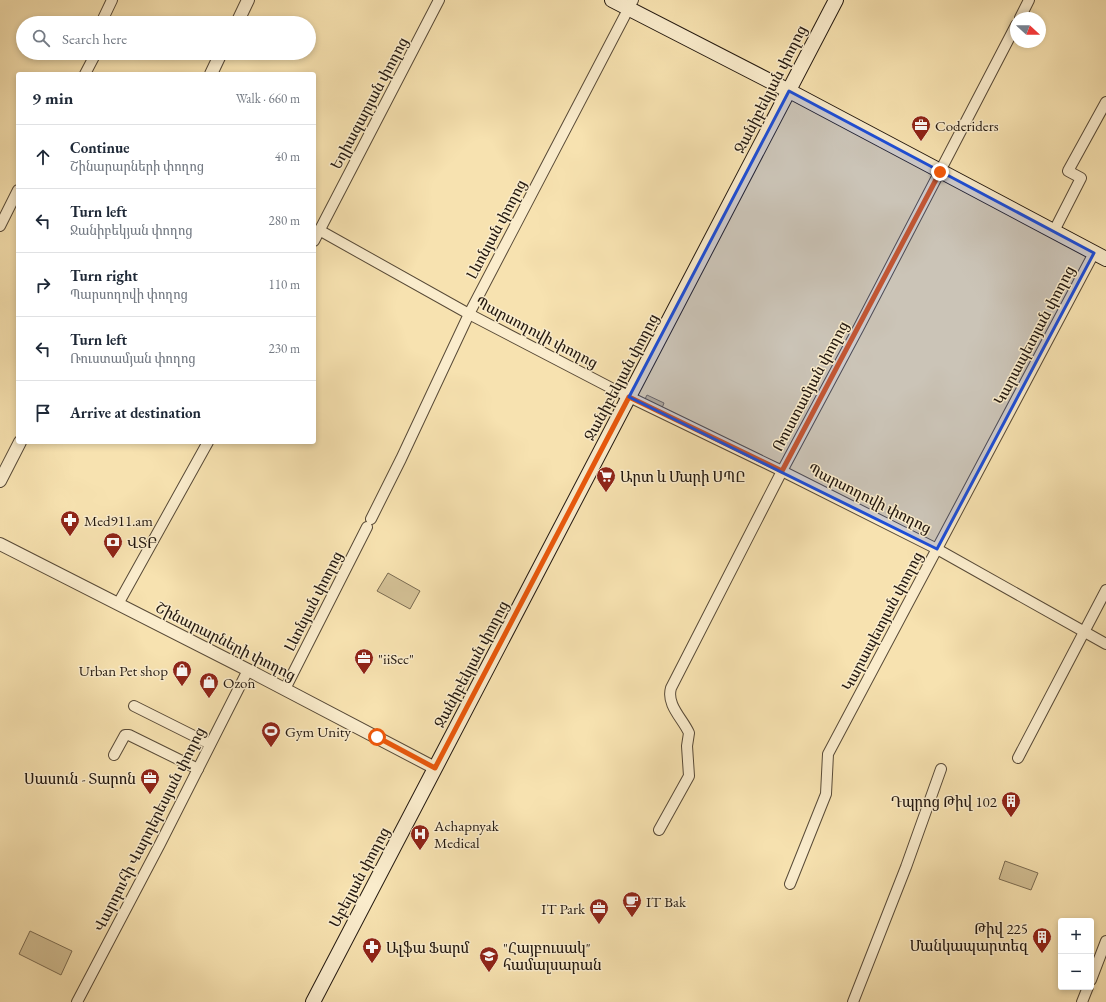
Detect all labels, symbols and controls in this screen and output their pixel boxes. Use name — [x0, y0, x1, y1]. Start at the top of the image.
north arrow — [1010, 12, 1046, 48]
search box — [16, 16, 316, 60]
street label: Ջանիբեկյան փողոց — [729, 22, 811, 156]
icon: search — [30, 27, 52, 49]
text: Search here — [62, 29, 127, 48]
street label: Եղիազարյան փողոց — [326, 34, 412, 172]
text: 9 min — [32, 87, 73, 109]
text: Walk · 660 m — [236, 90, 300, 107]
office icon: Coderiders — [910, 114, 932, 142]
place label: Coderiders — [935, 116, 999, 135]
text: Continue — [70, 138, 130, 157]
icon: ahead — [32, 146, 54, 168]
text: 40 m — [275, 148, 300, 165]
text: Շինարարների փողոց — [70, 158, 204, 175]
route end — [931, 163, 949, 181]
street label: Լևոնյան փողոց — [462, 176, 530, 282]
text: Turn left — [70, 202, 127, 221]
icon: left — [32, 210, 54, 232]
text: 280 m — [269, 212, 300, 229]
text: Ջանիբեկյան փողոց — [70, 222, 193, 239]
street label: Կարապետյան փողոց — [989, 262, 1079, 408]
text: Turn right — [70, 266, 138, 285]
icon: right — [32, 274, 54, 296]
text: 110 m — [269, 276, 300, 293]
text: Պարսողովի փողոց — [70, 286, 188, 303]
street label: Պարսողովի փողոց — [472, 292, 602, 372]
street label: Ջանիբեկյան փողոց — [579, 310, 663, 444]
street label: Ռուստամյան փողոց — [768, 318, 852, 454]
text: Turn left — [70, 330, 127, 349]
icon: left — [32, 338, 54, 360]
text: 230 m — [269, 340, 300, 357]
text: Ռուստամյան փողոց — [70, 350, 196, 367]
icon: arrive — [32, 402, 54, 424]
text: Arrive at destination — [70, 403, 201, 422]
street label: Պարսողովի փողոց — [805, 459, 935, 537]
supermarket icon: Արտ և Մարի ՍՊԸ — [595, 465, 617, 493]
place label: Արտ և Մարի ՍՊԸ — [620, 467, 746, 486]
pharmacy icon: Med911.am — [59, 509, 81, 537]
place label: Med911.am — [84, 511, 153, 530]
bank icon: ՎՏԲ — [102, 531, 124, 559]
place label: ՎՏԲ — [127, 533, 157, 552]
street label: Լևոնյան փողոց — [280, 548, 346, 654]
street label: Կարապետյան փողոց — [837, 548, 927, 694]
street label: Շինարարների փողոց — [153, 597, 299, 685]
street label: Ջանիբեկյան փողոց — [429, 597, 513, 731]
office icon: "iiSec" — [353, 647, 375, 675]
place label: "iiSec" — [378, 649, 414, 668]
shop icon: Urban Pet shop — [171, 659, 193, 687]
place label: Urban Pet shop — [79, 661, 168, 680]
shop icon: Ozon — [198, 671, 220, 699]
place label: Ozon — [223, 673, 256, 692]
sports icon: Gym Unity — [260, 720, 282, 748]
place label: Gym Unity — [285, 722, 352, 741]
street label: Վարդուհի Վարդերեսյան փողոց — [89, 723, 209, 935]
route start — [368, 728, 386, 746]
office icon: Սասուն - Տարոն — [139, 767, 161, 795]
place label: Սասուն - Տարոն — [24, 769, 136, 788]
building icon: Դպրոց Թիվ 102 — [1000, 790, 1022, 818]
place label: Դպրոց Թիվ 102 — [891, 792, 998, 811]
place label: Achapnyak Medical — [433, 816, 500, 852]
hospital icon: Achapnyak Medical — [409, 823, 431, 851]
street label: Աբելյան փողոց — [325, 824, 393, 930]
cafe icon: IT Bak — [621, 890, 643, 918]
place label: IT Bak — [646, 892, 687, 911]
office icon: IT Park — [588, 897, 610, 925]
place label: IT Park — [541, 899, 586, 918]
map controls — [1058, 918, 1094, 990]
button: + — [1058, 918, 1094, 954]
place label: Թիվ 225 Մանկապարտեզ — [910, 919, 1029, 955]
building icon: Թիվ 225 Մանկապարտեզ — [1031, 926, 1053, 954]
pharmacy icon: Ալֆա Ֆարմ — [361, 936, 383, 964]
place label: Ալֆա Ֆարմ — [386, 938, 470, 957]
place label: "Հայբուսակ" համալսարան — [503, 938, 602, 974]
school or university icon: "Հայբուսակ" համալսարան — [478, 945, 500, 973]
button: − — [1058, 954, 1094, 990]

